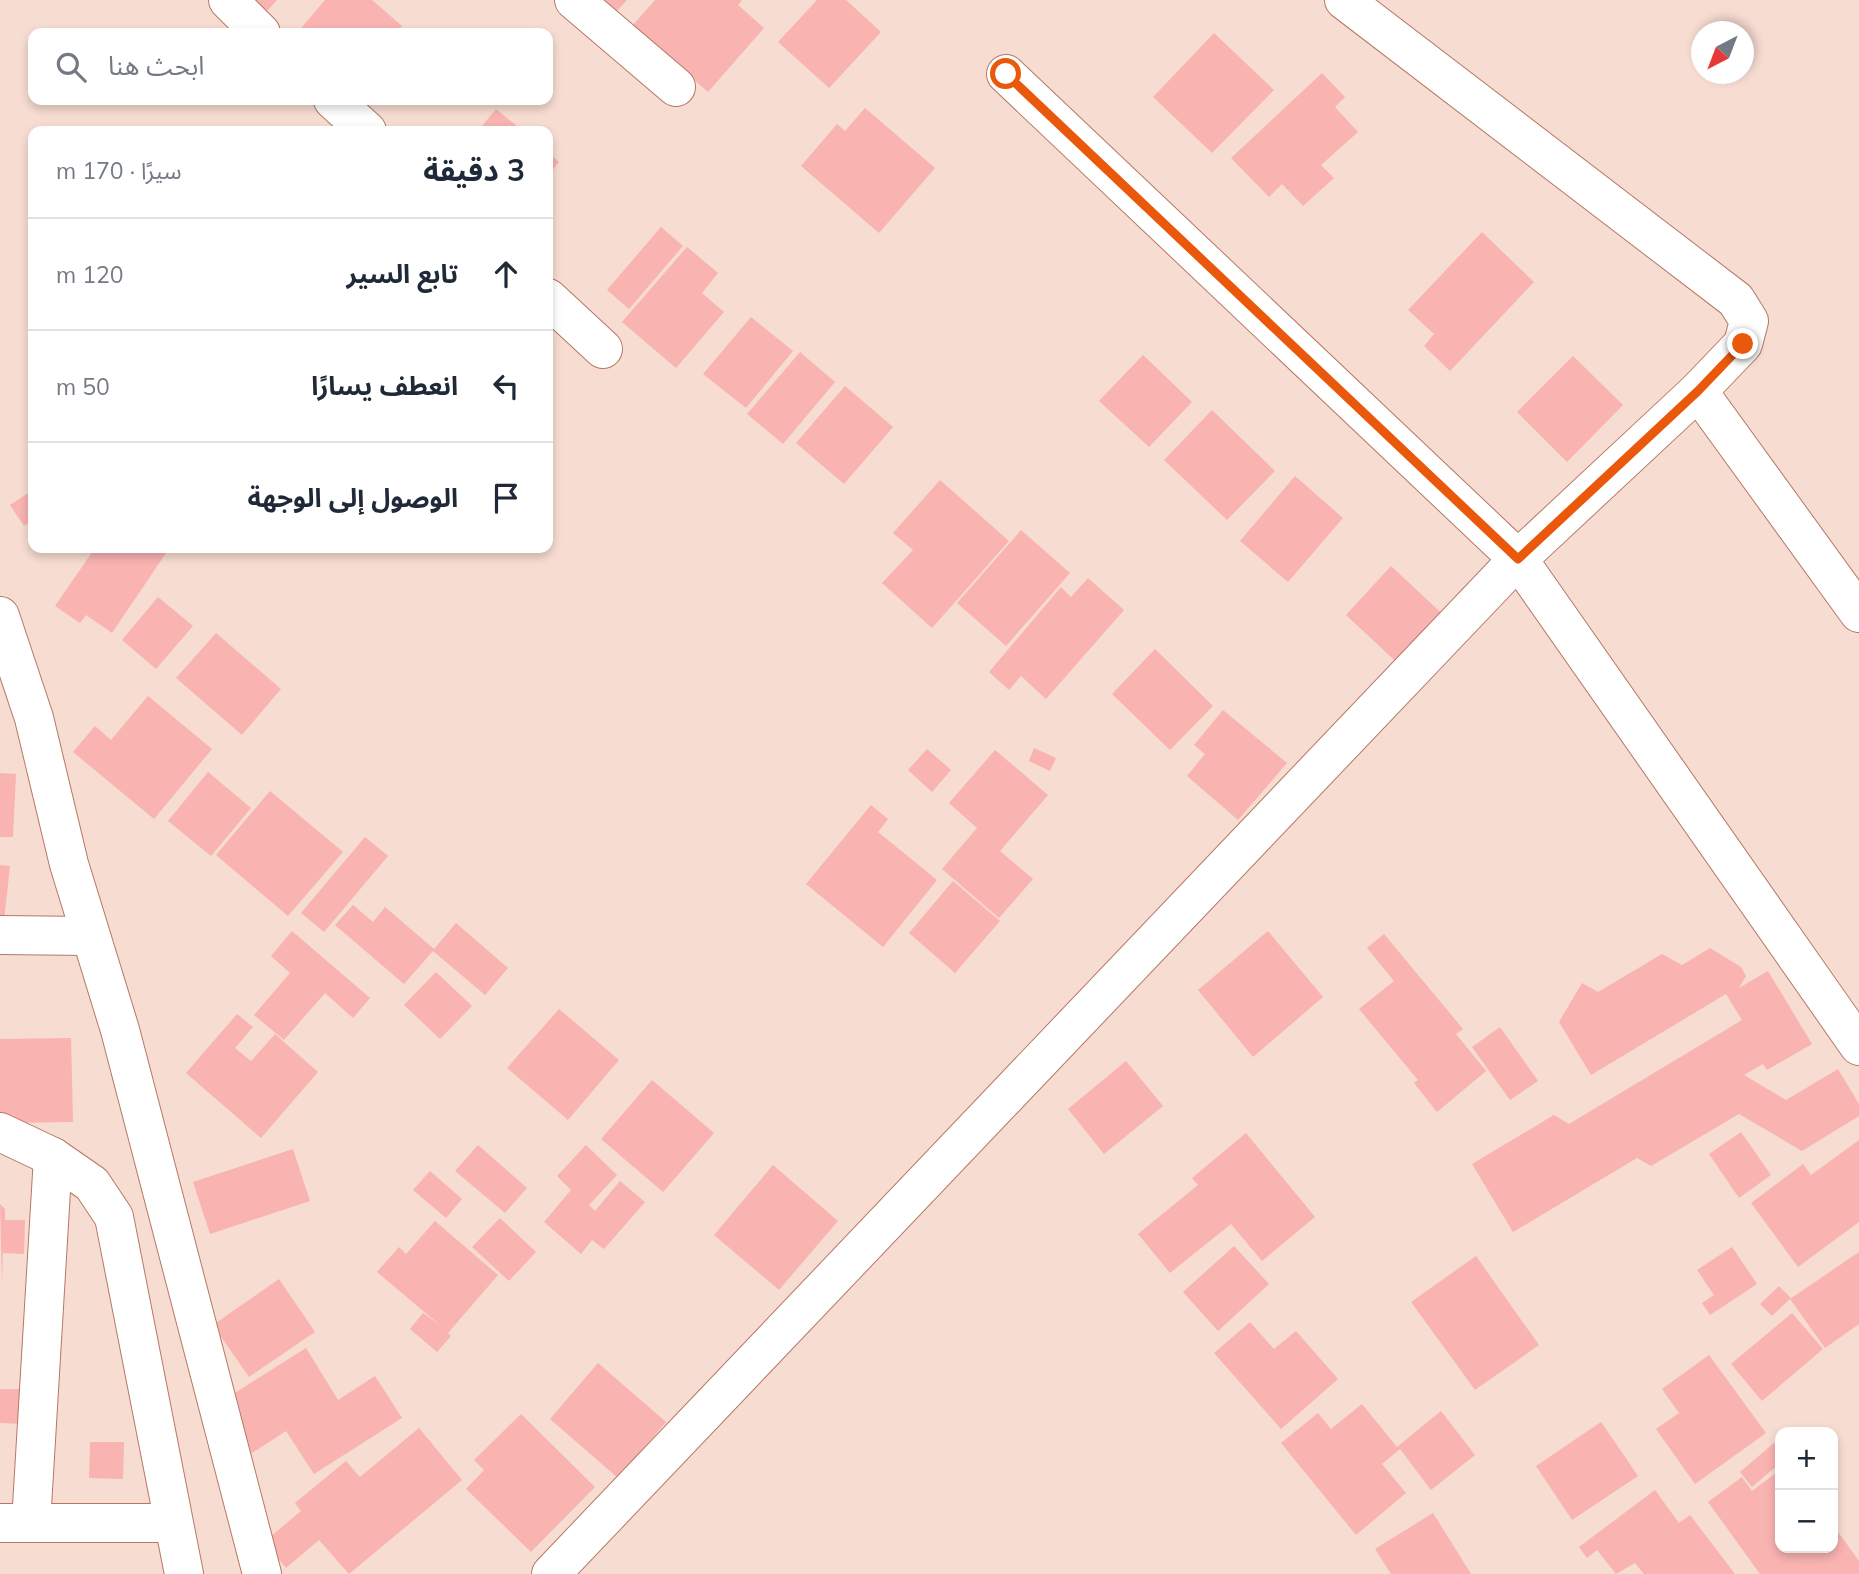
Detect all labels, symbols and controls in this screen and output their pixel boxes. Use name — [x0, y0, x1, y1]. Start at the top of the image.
north arrow — [1691, 21, 1754, 84]
search box — [28, 28, 553, 105]
icon: search — [52, 48, 90, 86]
text: ابحث هنا — [108, 49, 204, 82]
route start — [990, 58, 1021, 89]
text: 3 دقيقة — [423, 151, 525, 189]
text: سيرًا · 170 m — [56, 156, 182, 185]
icon: ahead — [487, 255, 525, 293]
text: تابع السير — [347, 257, 458, 290]
text: 120 m — [56, 260, 124, 289]
route end — [1727, 328, 1758, 359]
icon: left — [487, 367, 525, 405]
text: انعطف يسارًا — [311, 369, 458, 402]
text: 50 m — [56, 372, 110, 401]
icon: arrive — [487, 479, 525, 517]
text: الوصول إلى الوجهة — [247, 481, 458, 514]
map controls — [1775, 1427, 1838, 1553]
button: + — [1775, 1427, 1838, 1490]
button: − — [1775, 1490, 1838, 1553]

